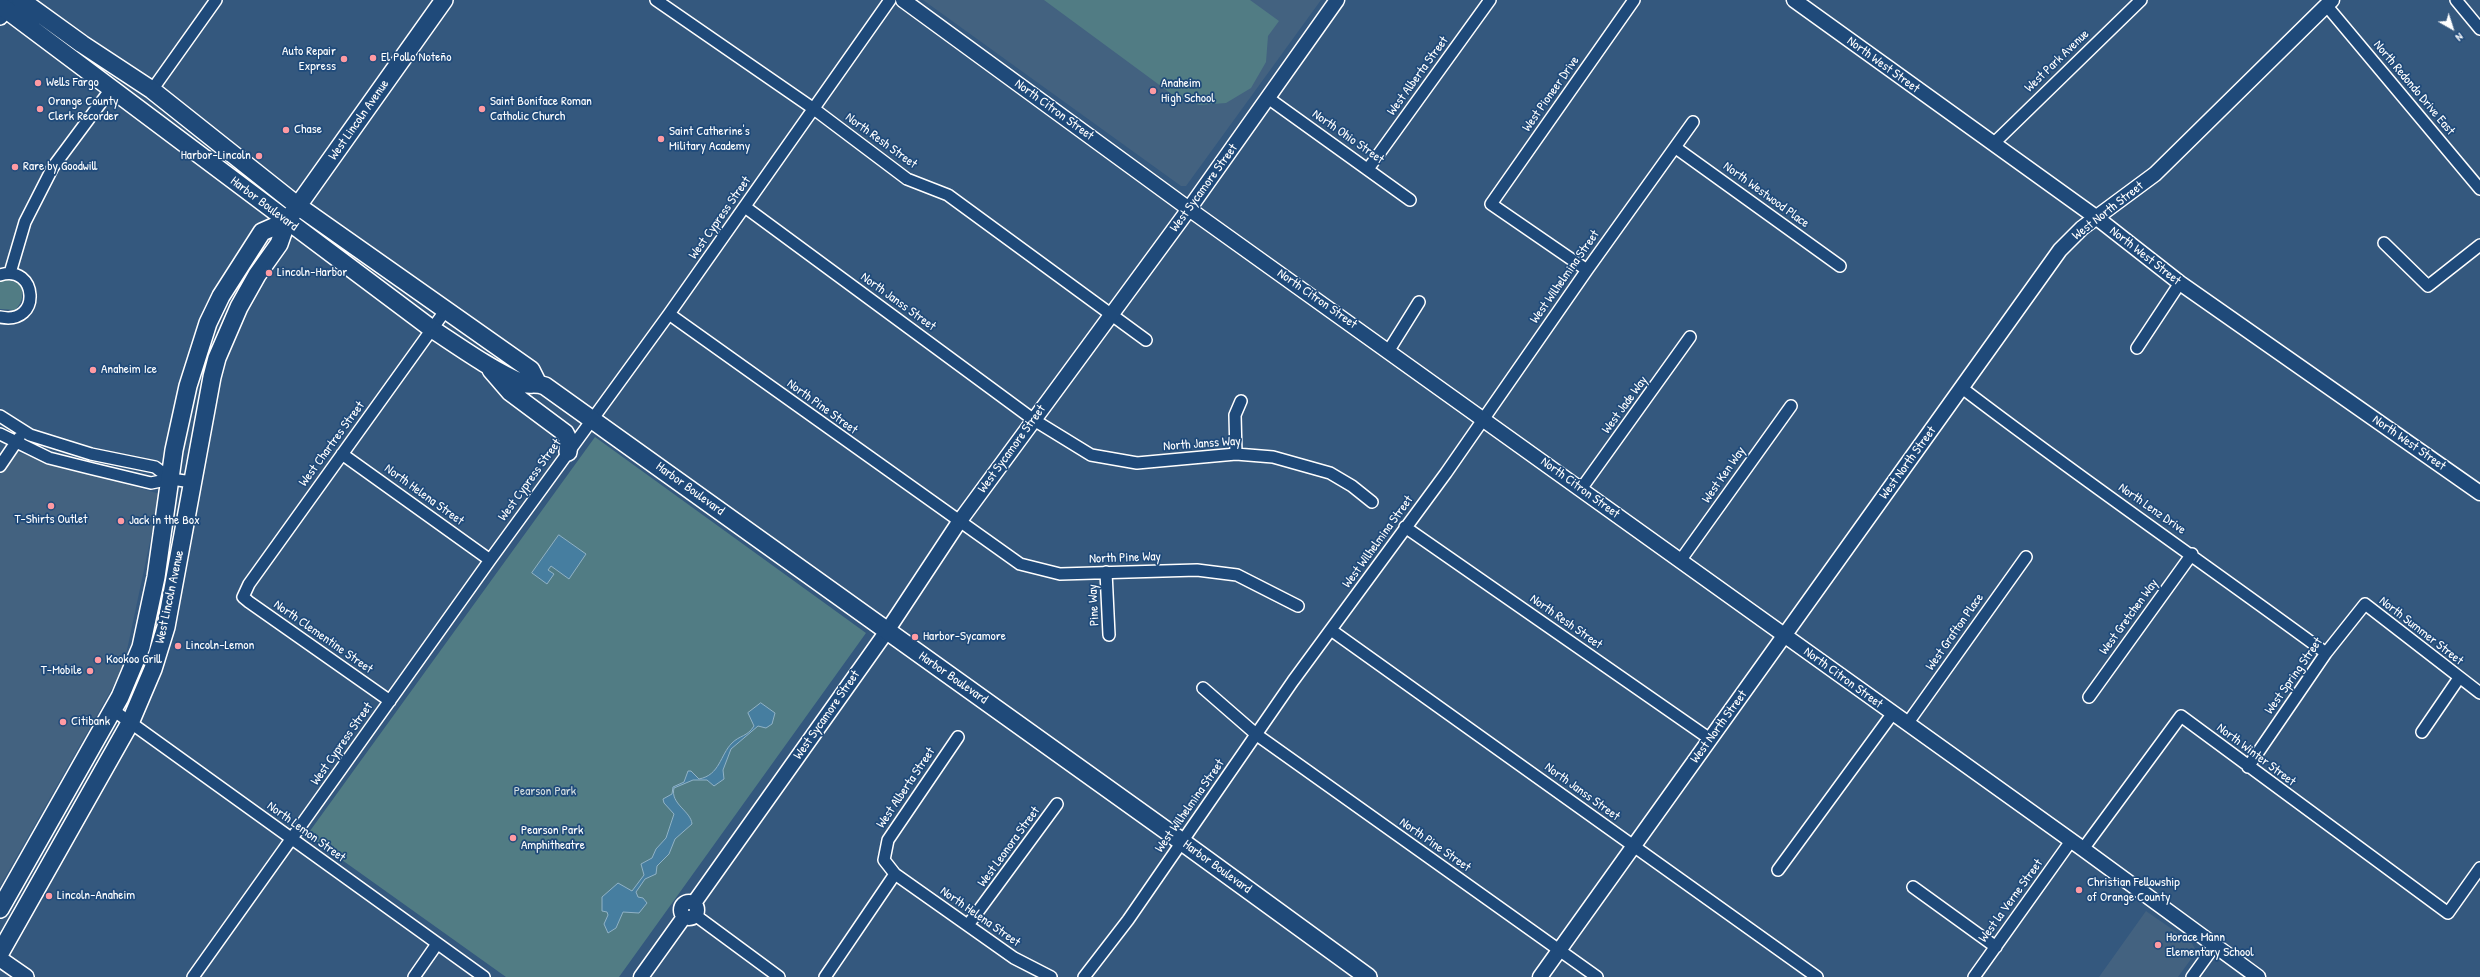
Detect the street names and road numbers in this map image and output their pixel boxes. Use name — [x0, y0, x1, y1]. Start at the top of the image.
street label: West Park Avenue — [2022, 26, 2092, 96]
street label: West Alberta Street — [1384, 33, 1452, 119]
street label: North West Street — [1844, 33, 1922, 97]
street label: North Redondo Drive East — [2370, 38, 2458, 138]
street label: West Pioneer Drive — [1519, 53, 1583, 135]
street label: North Citron Street — [1011, 76, 1097, 144]
street label: West Lincoln Avenue — [325, 77, 393, 163]
street label: North Ohio Street — [1309, 106, 1387, 168]
street label: North Resh Street — [842, 110, 920, 172]
street label: West Sycamore Street — [1167, 141, 1241, 235]
street label: North Westwood Place — [1720, 159, 1812, 231]
street label: Harbor Boulevard — [227, 173, 301, 235]
street label: West Cypress Street — [686, 174, 754, 262]
street label: West North Street — [2069, 178, 2147, 244]
street label: North West Street — [2106, 223, 2184, 289]
street label: West Wilhelmina Street — [1527, 227, 1603, 327]
street label: North Citron Street — [1274, 266, 1360, 332]
street label: North Janss Street — [857, 269, 939, 335]
street label: West Jade Way — [1599, 373, 1651, 437]
street label: North Pine Street — [784, 376, 860, 438]
street label: West Chartres Street — [296, 398, 368, 490]
street label: West Sycamore Street — [975, 402, 1049, 496]
street label: North West Street — [2369, 412, 2449, 474]
street label: West North Street — [1876, 424, 1940, 502]
street label: North Janss Way — [1163, 434, 1241, 454]
street label: West Cypress Street — [495, 436, 565, 524]
street label: West Ken Way — [1699, 444, 1749, 506]
street label: North Citron Street — [1537, 454, 1623, 522]
street label: Harbor Boulevard — [653, 459, 727, 519]
street label: North Helena Street — [381, 461, 467, 529]
street label: North Lenz Drive — [2115, 480, 2189, 538]
street label: West Wilhelmina Street — [1339, 493, 1417, 591]
street label: West Lincoln Avenue — [153, 549, 187, 645]
street label: North Pine Way — [1089, 549, 1161, 567]
street label: West Gretchen Way — [2096, 576, 2162, 658]
street label: Pine Way — [1085, 584, 1103, 626]
street label: North Resh Street — [1527, 591, 1605, 653]
street label: West Grafton Place — [1923, 591, 1987, 673]
street label: North Summer Street — [2376, 593, 2466, 669]
street label: North Clementine Street — [270, 597, 376, 677]
street label: West Spring Street — [2262, 635, 2326, 717]
street label: North Citron Street — [1800, 644, 1886, 712]
street label: Harbor Boulevard — [915, 648, 991, 708]
street label: West Sycamore Street — [791, 668, 863, 762]
street label: West North Street — [1687, 688, 1751, 766]
street label: West Cypress Street — [308, 700, 376, 788]
street label: North Winter Street — [2213, 720, 2299, 790]
street label: West Alberta Street — [873, 745, 939, 831]
street label: West Wilhelmina Street — [1152, 756, 1228, 856]
street label: North Janss Street — [1541, 759, 1623, 825]
street label: North Lemon Street — [264, 798, 348, 866]
street label: West Leonora Street — [975, 804, 1043, 890]
street label: North Pine Street — [1396, 815, 1474, 875]
street label: Harbor Boulevard — [1180, 837, 1254, 897]
street label: West la Verne Street — [1976, 856, 2046, 946]
street label: North Helena Street — [937, 884, 1023, 950]

